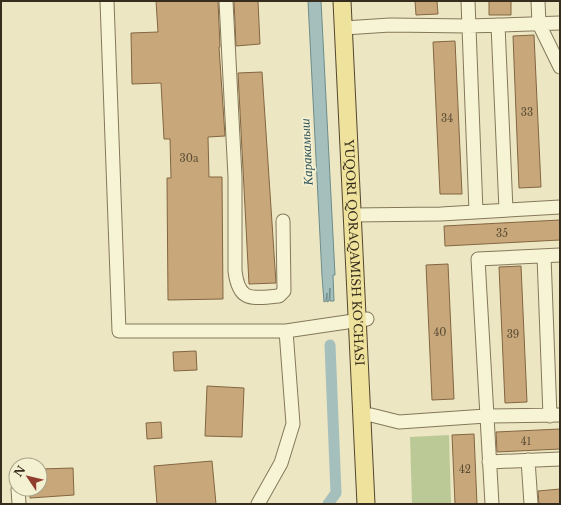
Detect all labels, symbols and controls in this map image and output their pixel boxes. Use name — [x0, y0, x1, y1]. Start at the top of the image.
house number: 33 — [521, 106, 533, 119]
house number: 34 — [441, 112, 453, 125]
water label: Каракамыш — [296, 118, 317, 187]
street label: YUQORI QORAQAMISH KO'CHASI — [342, 138, 367, 366]
house number: 30a — [180, 152, 199, 165]
house number: 35 — [496, 227, 508, 240]
house number: 40 — [434, 326, 447, 339]
house number: 39 — [507, 328, 519, 341]
house number: 41 — [521, 435, 531, 448]
north arrow — [8, 457, 48, 497]
text: N — [11, 462, 29, 480]
house number: 42 — [459, 463, 471, 476]

